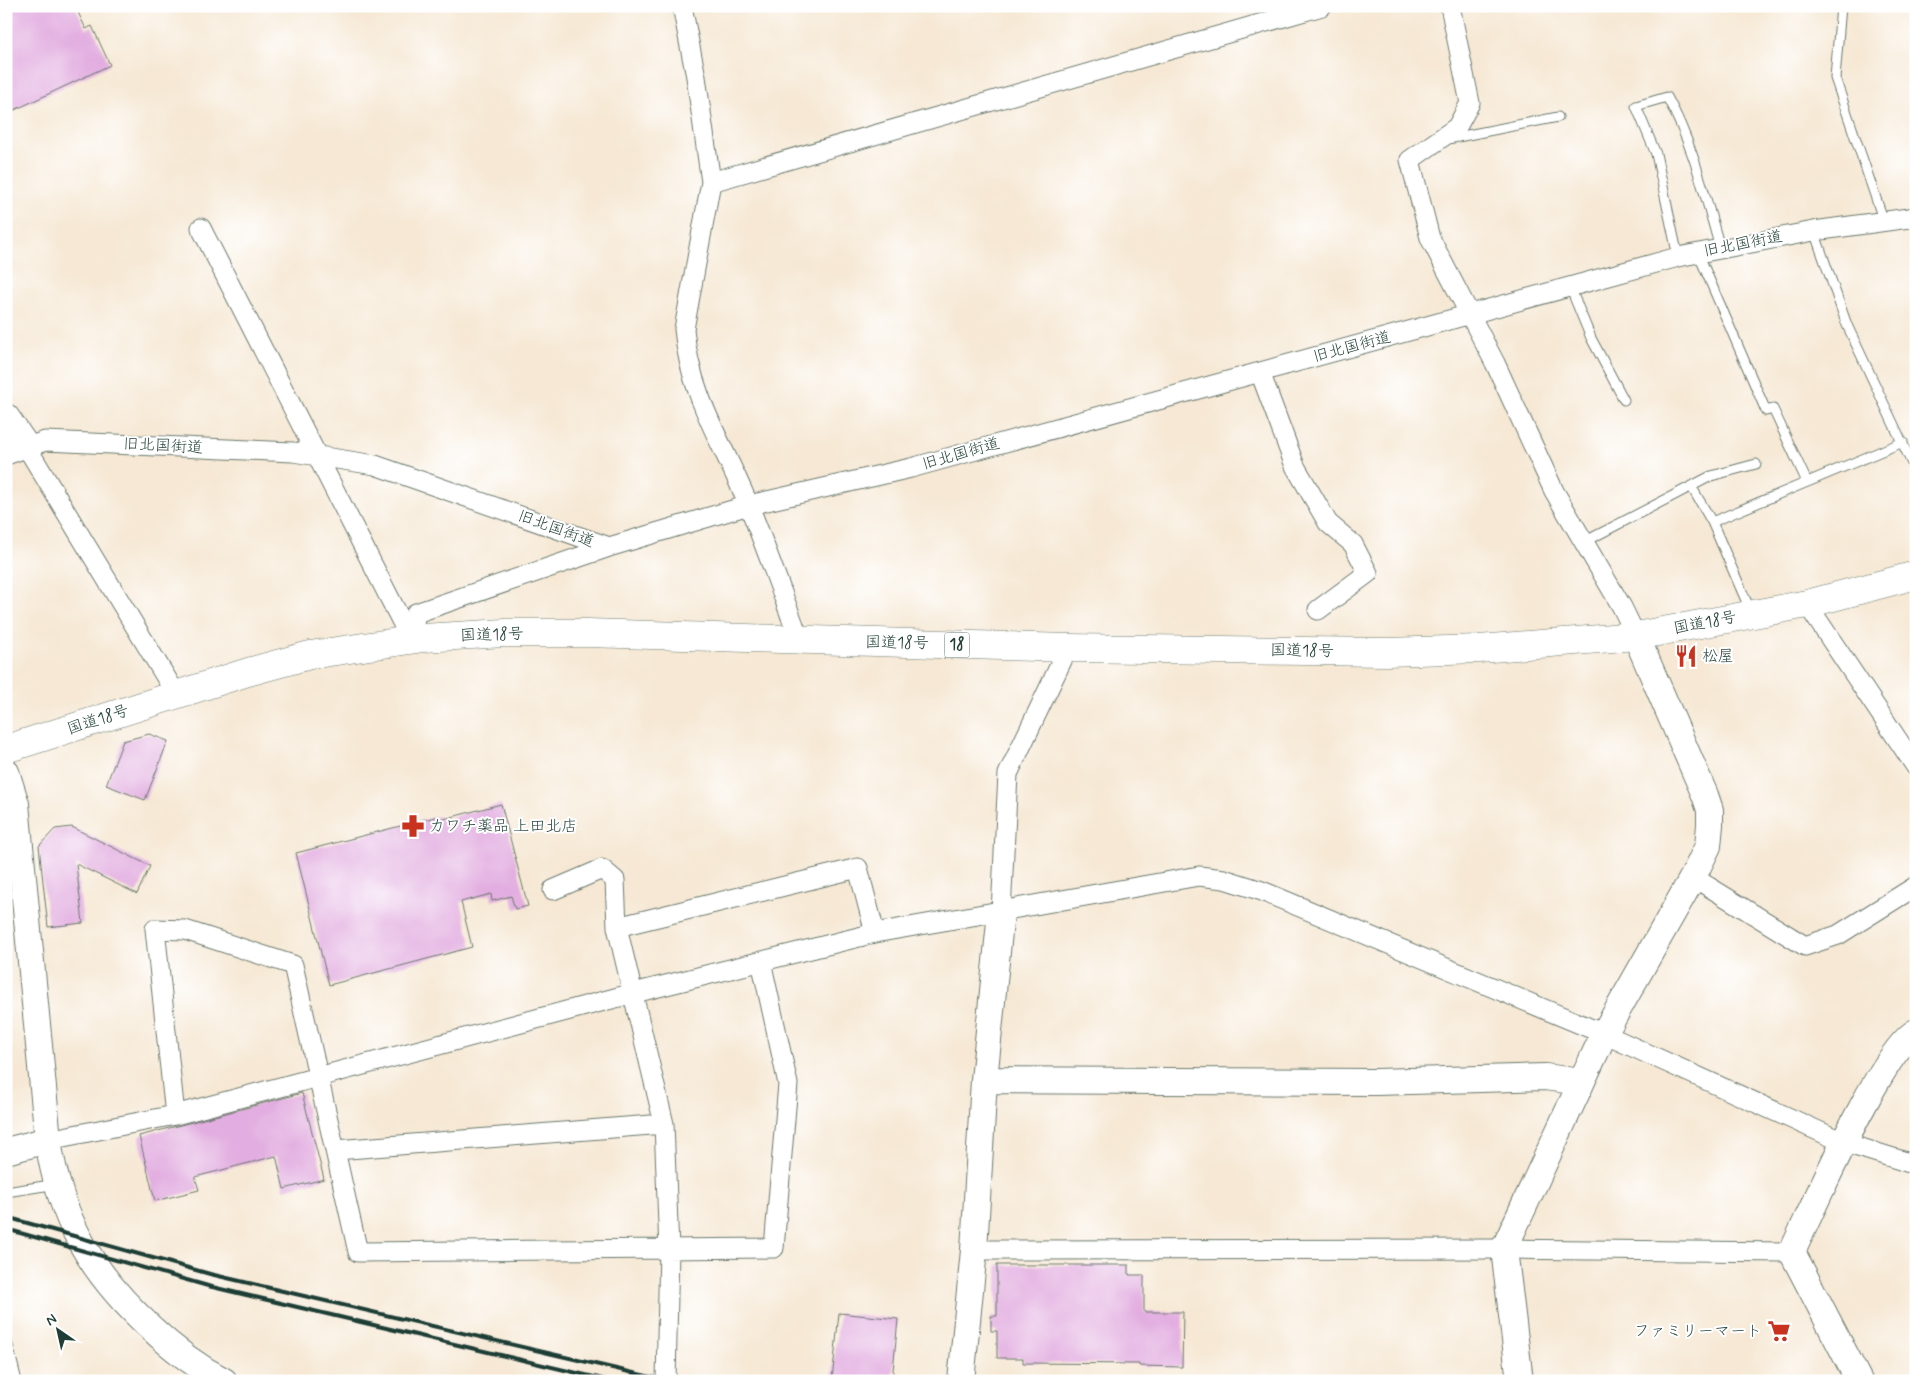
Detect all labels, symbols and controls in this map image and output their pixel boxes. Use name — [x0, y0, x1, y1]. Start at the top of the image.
street label: 旧北国街道 — [1702, 226, 1784, 262]
street label: 旧北国街道 — [1311, 327, 1393, 367]
street label: 旧北国街道 — [122, 433, 204, 459]
street label: 旧北国街道 — [920, 433, 1002, 475]
street label: 旧北国街道 — [515, 505, 597, 553]
street label: 国道18号 — [1672, 607, 1738, 639]
street label: 国道18号 — [460, 623, 524, 647]
street label: 国道18号 — [865, 632, 929, 654]
road number: 18 — [944, 632, 970, 658]
street label: 国道18号 — [1270, 640, 1334, 662]
restaurant icon: 松屋 — [1673, 643, 1699, 669]
place label: 松屋 — [1702, 646, 1734, 667]
street label: 国道18号 — [64, 700, 132, 740]
pharmacy icon: カワチ薬品 上田北店 — [400, 813, 426, 839]
place label: カワチ薬品 上田北店 — [429, 816, 577, 837]
north arrow — [32, 1304, 82, 1354]
text: N — [42, 1310, 60, 1330]
supermarket icon: ファミリーマート — [1766, 1318, 1792, 1344]
place label: ファミリーマート — [1634, 1321, 1762, 1342]

